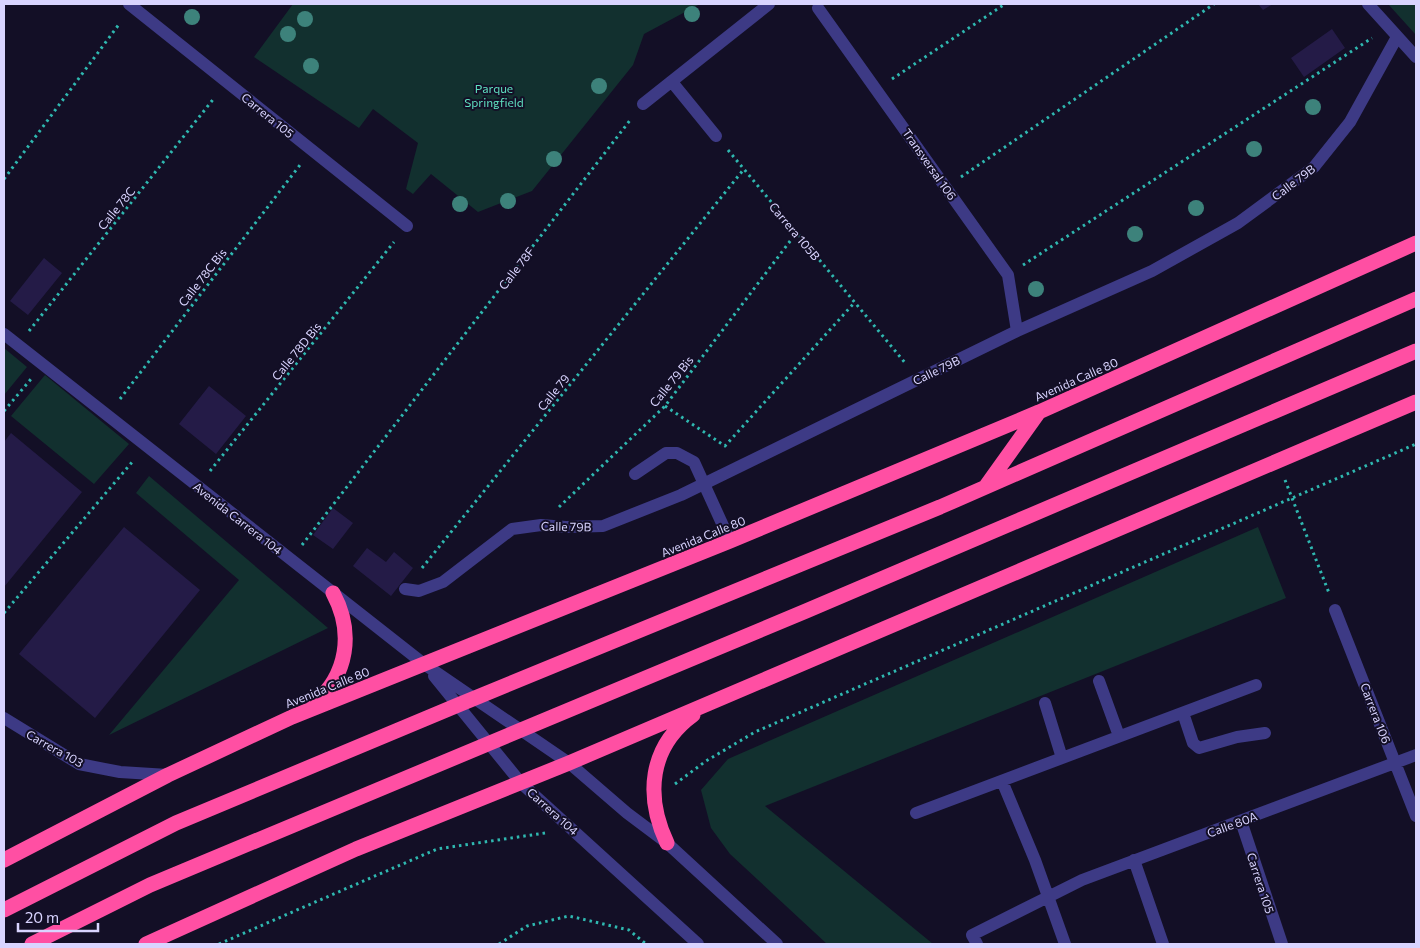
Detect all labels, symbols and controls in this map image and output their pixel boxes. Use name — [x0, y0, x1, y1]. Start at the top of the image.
park label: Parque Springfield — [464, 81, 524, 109]
street label: Carrera 105 — [239, 90, 297, 140]
street label: Transversal 106 — [900, 126, 960, 202]
street label: Calle 79B — [1269, 161, 1318, 203]
street label: Calle 78C — [95, 184, 137, 232]
street label: Carrera 105B — [767, 199, 823, 263]
street label: Calle 78F — [495, 244, 537, 292]
street label: Calle 78C Bis — [175, 245, 229, 309]
street label: Calle 78D Bis — [268, 319, 324, 383]
street label: Calle 79 Bis — [646, 353, 696, 409]
street label: Calle 79B — [910, 353, 962, 387]
street label: Avenida Calle 80 — [1032, 354, 1120, 404]
street label: Calle 79 — [534, 371, 572, 413]
street label: Avenida Carrera 104 — [191, 479, 285, 557]
street label: Avenida Calle 80 — [659, 513, 747, 559]
street label: Calle 79B — [541, 519, 592, 533]
street label: Avenida Calle 80 — [283, 664, 371, 710]
street label: Carrera 106 — [1358, 681, 1394, 745]
street label: Carrera 103 — [24, 727, 86, 770]
street label: Carrera 104 — [525, 785, 581, 837]
street label: Calle 80A — [1205, 808, 1259, 840]
street label: Carrera 105 — [1245, 851, 1277, 915]
scale bar — [18, 900, 98, 932]
text: 20 m — [25, 908, 59, 926]

